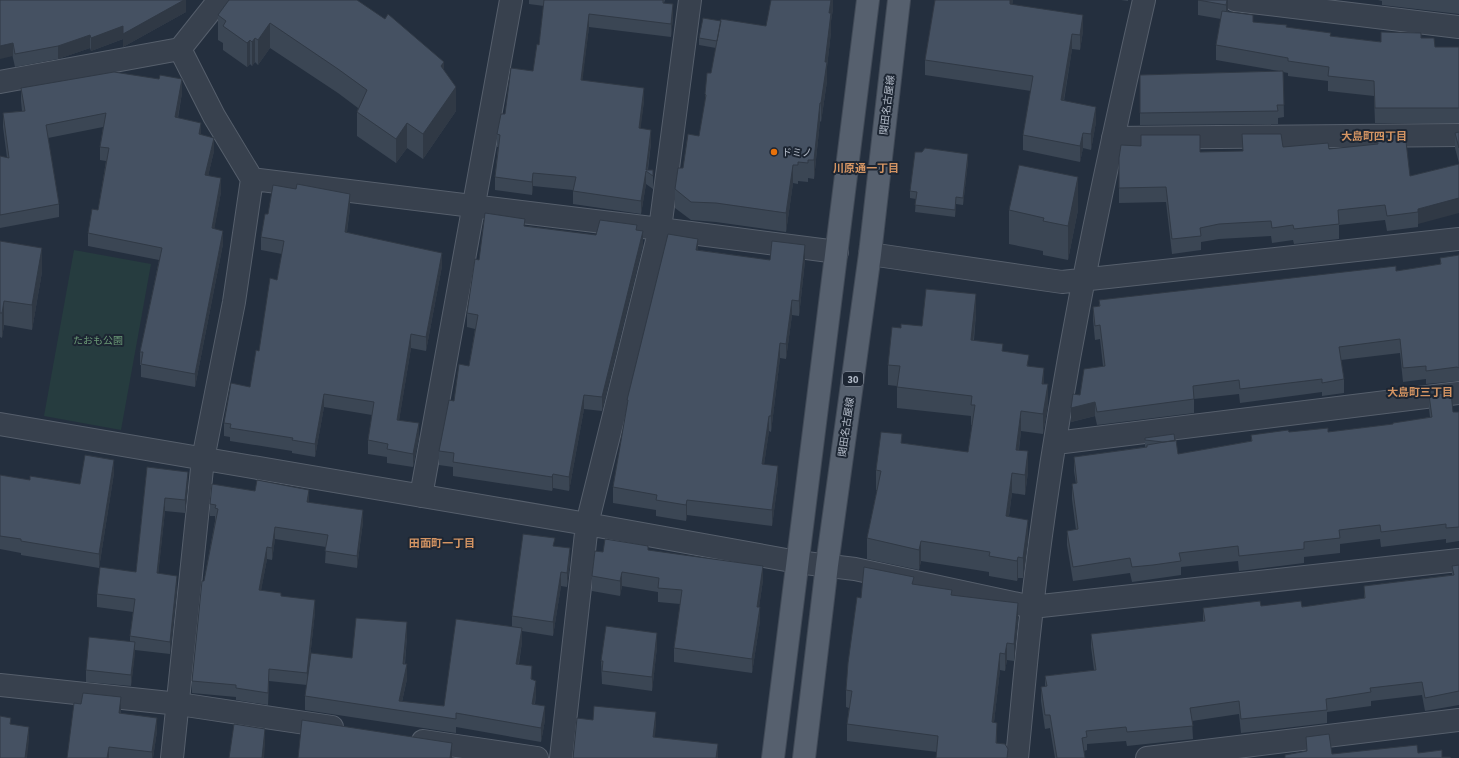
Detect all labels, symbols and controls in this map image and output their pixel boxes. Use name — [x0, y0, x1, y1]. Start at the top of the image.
street label: 関田名古屋線 — [877, 74, 897, 136]
district label: 大島町四丁目 — [1341, 129, 1407, 143]
place label: ドミノ — [782, 146, 812, 159]
marker: ドミノ — [769, 147, 779, 157]
district label: 川原通一丁目 — [833, 161, 899, 175]
park label: たおも公園 — [73, 334, 123, 347]
road number: 30 — [843, 372, 863, 386]
district label: 大島町三丁目 — [1387, 385, 1453, 399]
street label: 関田名古屋線 — [835, 396, 857, 458]
district label: 田面町一丁目 — [409, 536, 475, 550]

